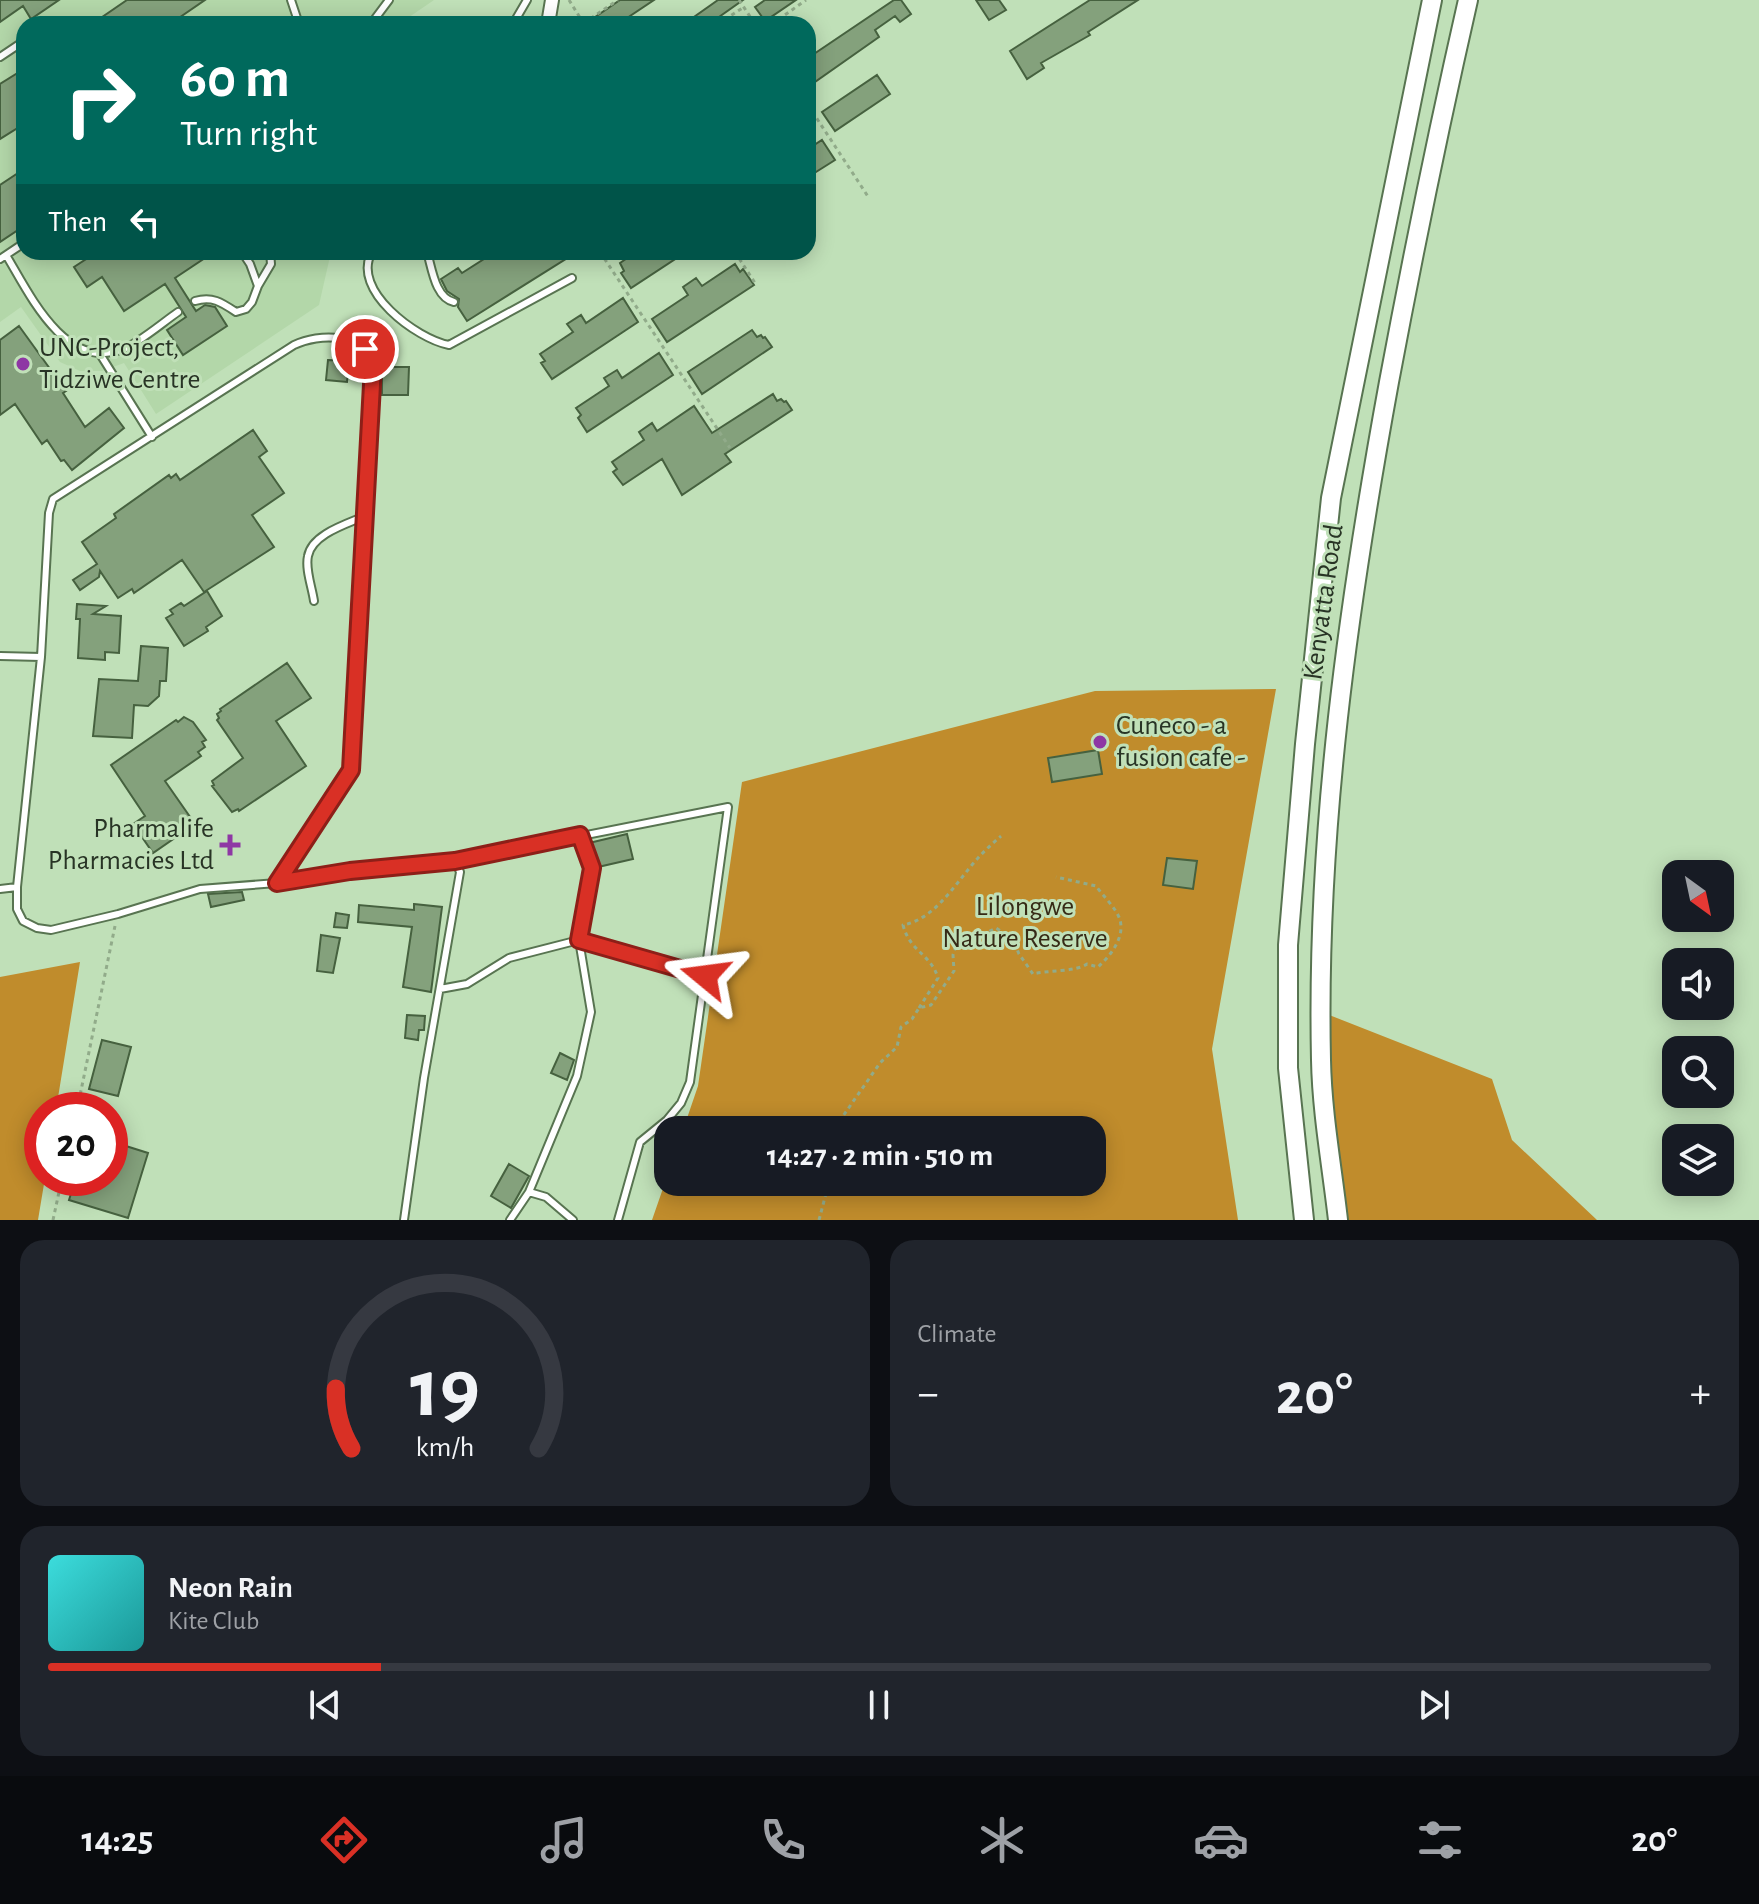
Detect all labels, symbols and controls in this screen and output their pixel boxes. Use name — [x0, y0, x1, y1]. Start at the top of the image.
icon: right — [48, 48, 152, 152]
text: 60 m — [180, 51, 290, 107]
text: Turn right — [180, 116, 317, 152]
icon: left — [123, 200, 167, 244]
text: Then — [48, 207, 107, 237]
pin — [331, 315, 399, 383]
icon: arrive — [343, 327, 387, 371]
place label: UNC-Project, Tidziwe Centre — [39, 334, 201, 394]
marker: UNC-Project, Tidziwe Centre — [14, 355, 32, 373]
street label: Kenyatta Road — [1299, 522, 1349, 682]
place label: Cuneco - a fusion cafe - — [1116, 712, 1246, 772]
marker: Cuneco - a fusion cafe - — [1091, 733, 1109, 751]
place label: Pharmalife Pharmacies Ltd — [48, 815, 214, 875]
marker: Pharmalife Pharmacies Ltd — [221, 836, 239, 854]
north arrow — [1662, 860, 1734, 932]
map controls — [1662, 860, 1734, 1196]
park label: Lilongwe Nature Reserve — [942, 893, 1108, 953]
position arrow — [663, 934, 747, 1018]
button: sound — [1662, 948, 1734, 1020]
button: search — [1662, 1036, 1734, 1108]
speed limit sign: 20 — [24, 1092, 128, 1196]
button: layers — [1662, 1124, 1734, 1196]
text: 14:27 · 2 min · 510 m — [767, 1141, 993, 1171]
text: Climate — [918, 1321, 996, 1347]
text: 19 — [410, 1348, 480, 1432]
text: 20° — [1276, 1365, 1353, 1425]
text: − — [918, 1372, 939, 1416]
text: + — [1690, 1372, 1711, 1416]
text: km/h — [415, 1433, 474, 1462]
text: Neon Rain — [168, 1573, 293, 1603]
text: Kite Club — [168, 1608, 259, 1634]
icon: previous — [303, 1683, 347, 1727]
icon: pause — [857, 1683, 901, 1727]
icon: next — [1412, 1683, 1456, 1727]
icon: directions — [316, 1812, 372, 1868]
icon: music — [536, 1812, 592, 1868]
icon: phone — [755, 1812, 811, 1868]
icon: climate — [974, 1812, 1030, 1868]
icon: car — [1193, 1812, 1249, 1868]
icon: filters — [1412, 1812, 1468, 1868]
text: 14:25 — [82, 1822, 153, 1858]
text: 20° — [1631, 1822, 1677, 1858]

